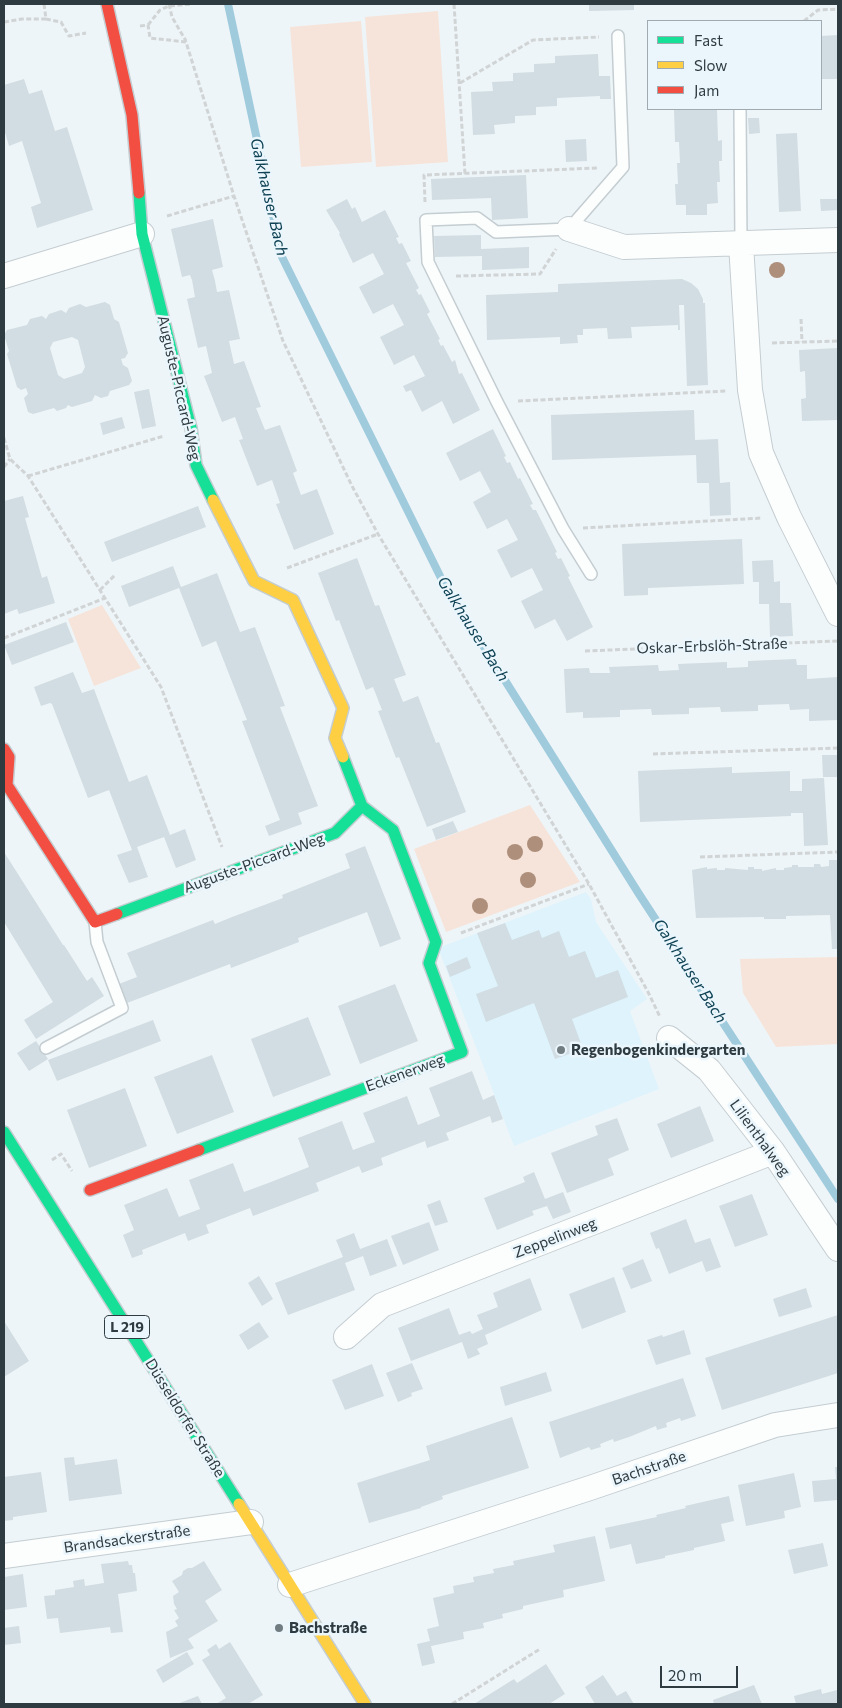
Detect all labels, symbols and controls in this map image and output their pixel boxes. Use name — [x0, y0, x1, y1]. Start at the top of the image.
legend — [647, 20, 822, 110]
text: Fast — [694, 31, 723, 49]
text: Slow — [694, 56, 727, 74]
text: Jam — [694, 81, 719, 99]
water label: Galkhauser Bach — [246, 136, 292, 258]
street label: Auguste-Piccard-Weg — [154, 314, 204, 462]
water label: Galkhauser Bach — [433, 573, 513, 685]
street label: Oskar-Erbslöh-Straße — [636, 634, 788, 658]
street label: Auguste-Piccard-Weg — [181, 829, 327, 897]
water label: Galkhauser Bach — [649, 915, 731, 1027]
place label: Regenbogenkindergarten — [571, 1041, 745, 1059]
marker: Regenbogenkindergarten — [555, 1044, 567, 1056]
street label: Eckenerweg — [363, 1050, 447, 1096]
street label: Lilienthalweg — [726, 1096, 794, 1180]
street label: Zeppelinweg — [511, 1214, 599, 1262]
road number: L 219 — [104, 1315, 150, 1338]
street label: Düsseldorfer Straße — [141, 1355, 229, 1481]
street label: Bachstraße — [610, 1447, 688, 1489]
street label: Brandsackerstraße — [62, 1521, 192, 1557]
place label: Bachstraße — [289, 1619, 367, 1637]
marker: Bachstraße — [273, 1622, 285, 1634]
scale bar — [662, 1656, 740, 1688]
text: 20 m — [668, 1666, 702, 1684]

